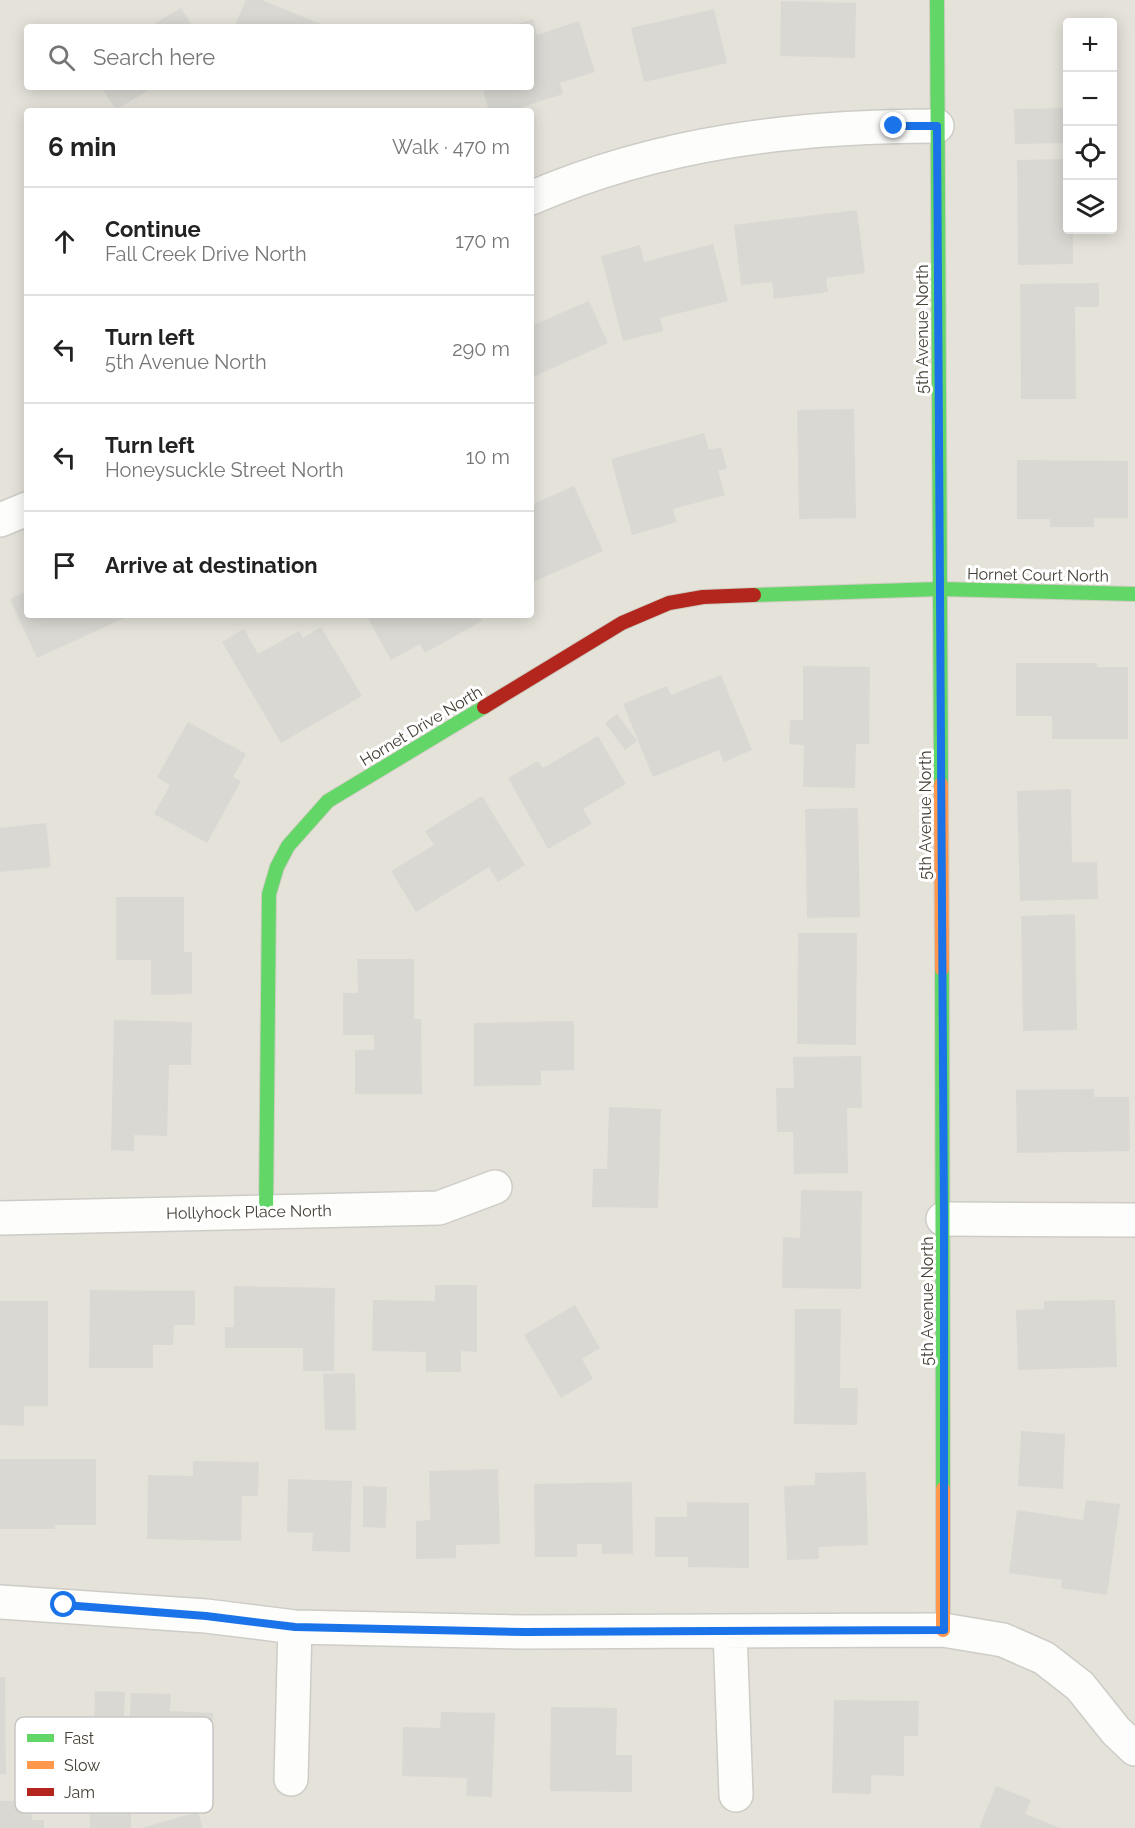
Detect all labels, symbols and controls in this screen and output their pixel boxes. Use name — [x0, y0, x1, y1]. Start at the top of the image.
map controls — [1063, 18, 1117, 234]
button: + — [1063, 18, 1117, 72]
search box — [24, 24, 534, 90]
icon: search — [45, 41, 78, 74]
text: Search here — [93, 44, 215, 70]
button: − — [1063, 72, 1117, 126]
route end — [880, 112, 906, 138]
button: locate — [1063, 126, 1117, 180]
text: 6 min — [48, 132, 117, 162]
text: Walk · 470 m — [392, 135, 510, 159]
button: layers — [1063, 180, 1117, 234]
text: Continue — [105, 216, 201, 242]
icon: ahead — [48, 225, 81, 258]
text: 170 m — [455, 229, 510, 253]
text: Fall Creek Drive North — [105, 242, 307, 266]
street label: 5th Avenue North — [913, 264, 932, 394]
text: Turn left — [105, 324, 195, 350]
icon: left — [48, 333, 81, 366]
text: 290 m — [452, 337, 510, 361]
text: 5th Avenue North — [105, 350, 267, 374]
text: Turn left — [105, 432, 195, 458]
icon: left — [48, 441, 81, 474]
text: 10 m — [466, 445, 510, 469]
text: Honeysuckle Street North — [105, 458, 344, 482]
icon: arrive — [48, 549, 81, 582]
text: Arrive at destination — [105, 552, 318, 578]
street label: Hornet Court North — [967, 564, 1109, 586]
street label: Hornet Drive North — [356, 682, 486, 770]
street label: 5th Avenue North — [916, 750, 935, 880]
street label: Hollyhock Place North — [166, 1201, 332, 1223]
street label: 5th Avenue North — [918, 1236, 937, 1366]
route start — [50, 1591, 76, 1617]
legend — [15, 1717, 213, 1813]
text: Fast — [64, 1729, 95, 1748]
text: Slow — [64, 1756, 100, 1775]
text: Jam — [64, 1783, 95, 1802]

